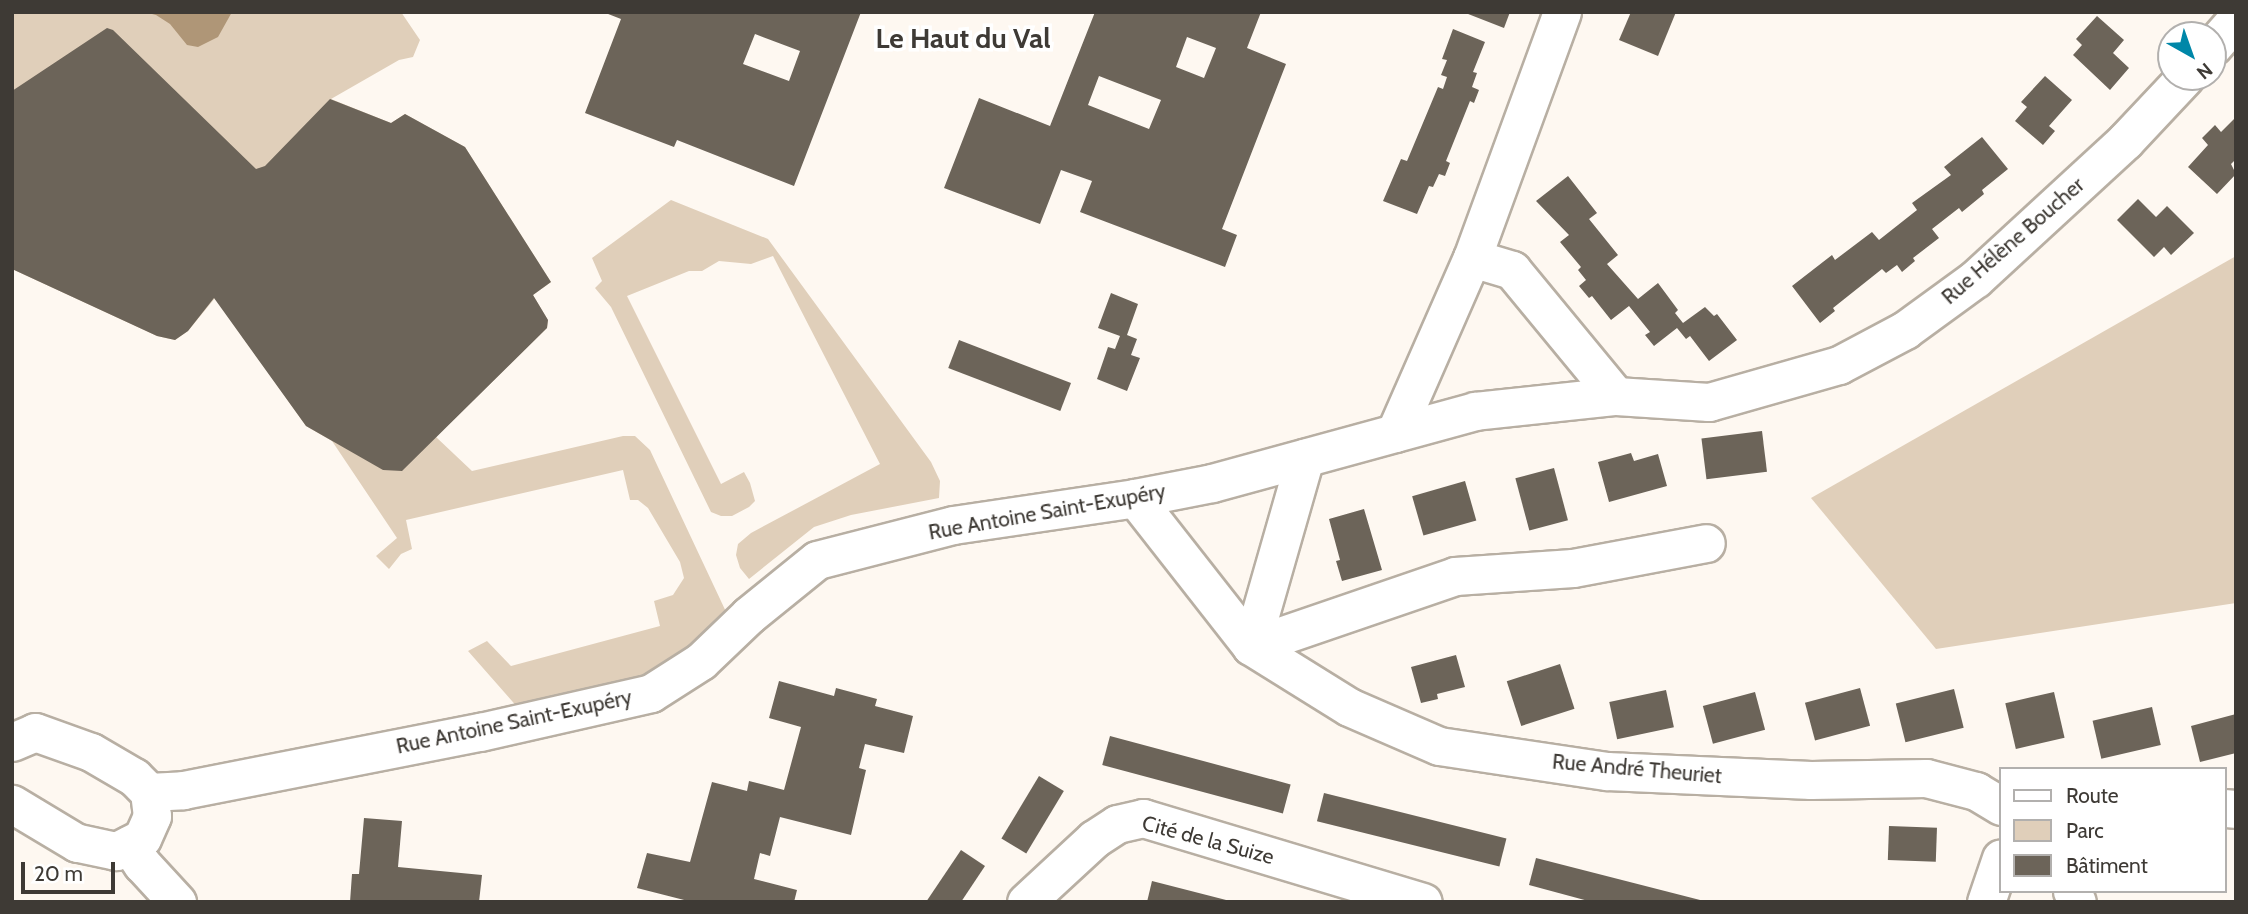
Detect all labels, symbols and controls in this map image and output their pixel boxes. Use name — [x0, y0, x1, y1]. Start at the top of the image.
district label: Le Haut du Val — [875, 21, 1051, 55]
north arrow — [2157, 21, 2227, 91]
text: N — [2192, 58, 2217, 84]
street label: Rue Hélène Boucher — [1937, 172, 2089, 310]
street label: Rue Antoine Saint-Exupéry — [927, 479, 1167, 545]
street label: Rue Antoine Saint-Exupéry — [394, 685, 634, 759]
street label: Rue André Theuriet — [1551, 749, 1723, 789]
legend — [2000, 767, 2227, 893]
text: Route — [2066, 783, 2119, 808]
street label: Cité de la Suize — [1139, 810, 1277, 870]
text: Parc — [2066, 818, 2104, 843]
scale bar — [24, 848, 119, 892]
text: Bâtiment — [2066, 853, 2148, 878]
text: 20 m — [34, 861, 83, 886]

